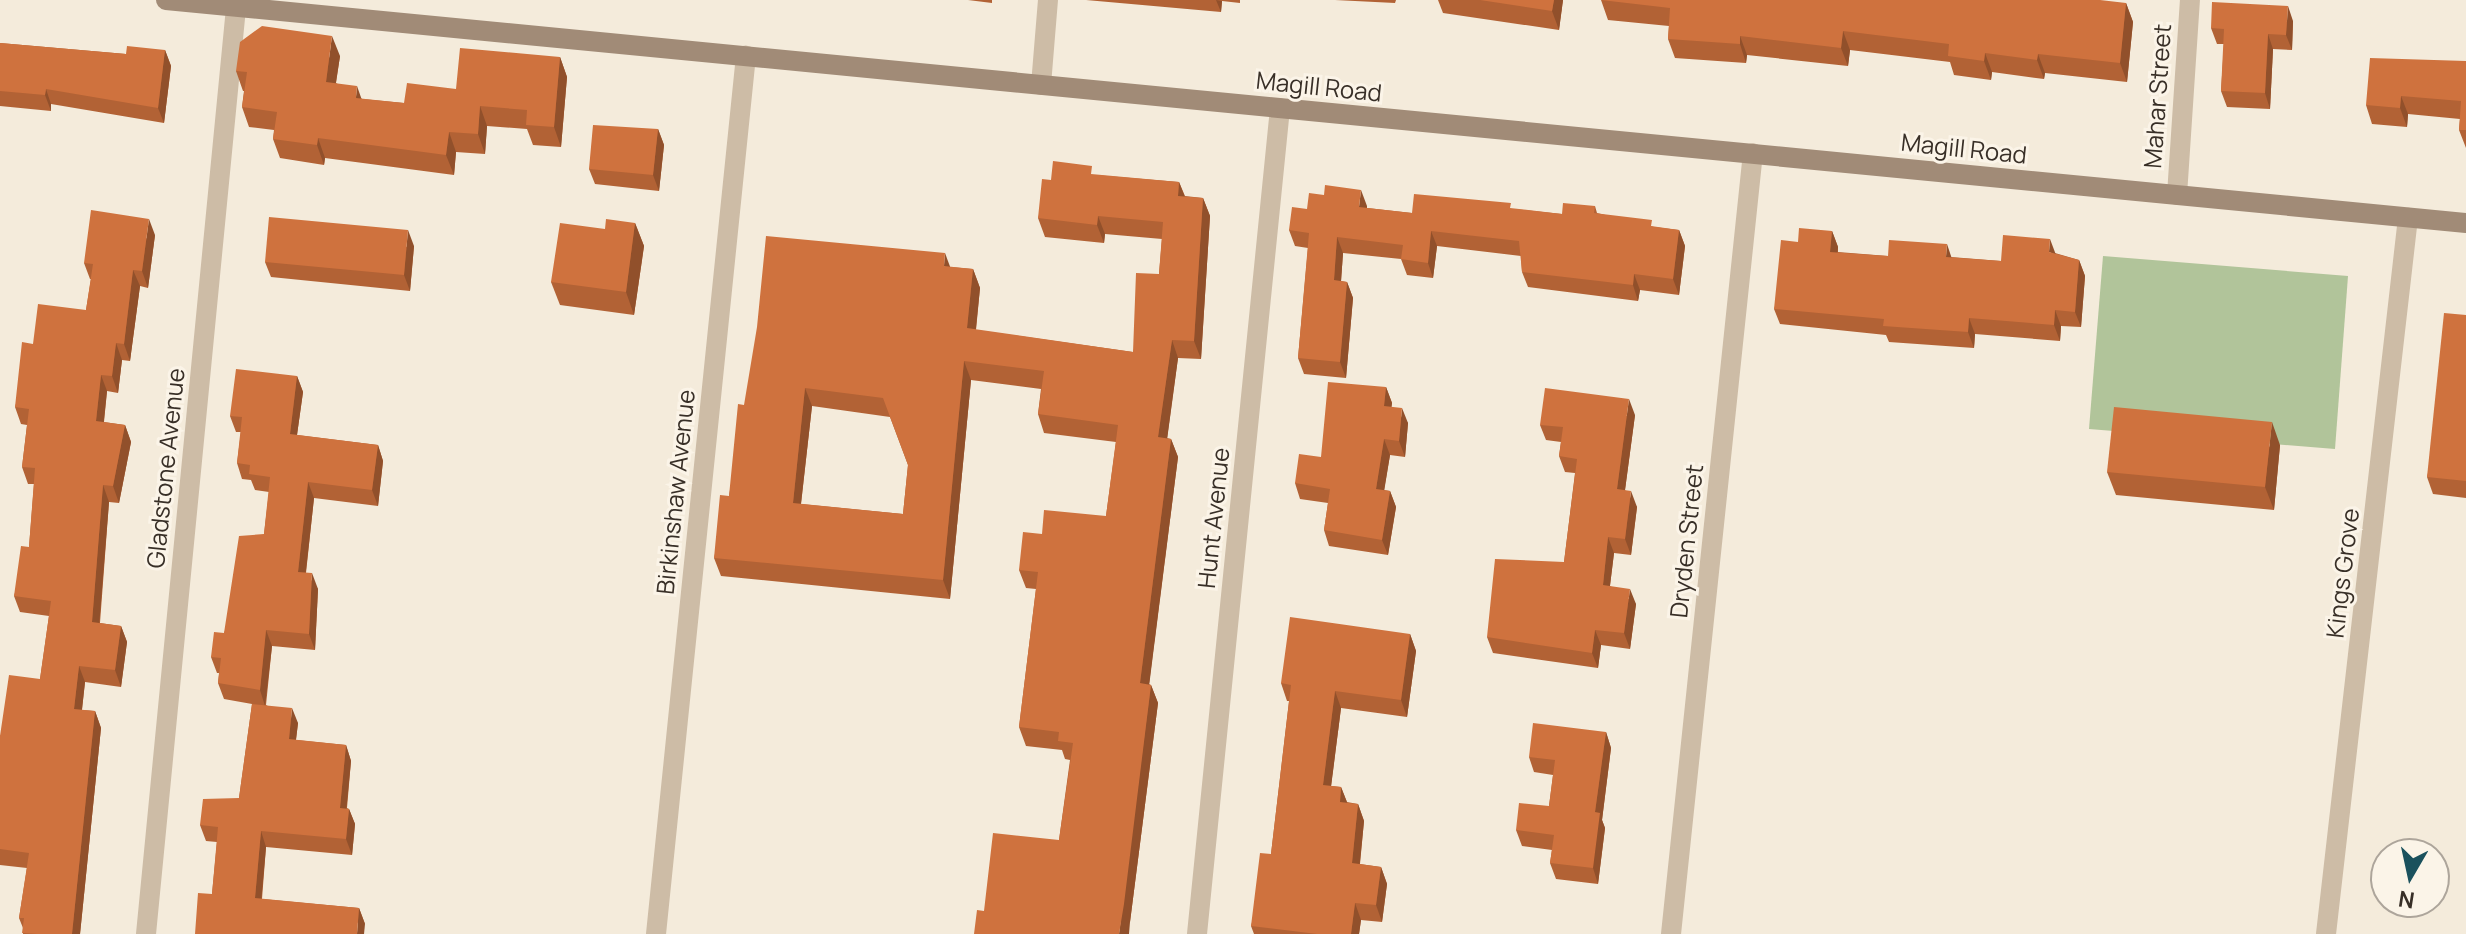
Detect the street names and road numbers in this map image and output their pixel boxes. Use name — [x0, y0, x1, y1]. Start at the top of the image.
street label: Mahar Street — [2138, 23, 2176, 169]
street label: Magill Road — [1255, 65, 1383, 107]
street label: Magill Road — [1900, 127, 2028, 169]
street label: Gladstone Avenue — [140, 366, 190, 570]
street label: Birkinshaw Avenue — [650, 388, 700, 596]
street label: Hunt Avenue — [1191, 446, 1235, 590]
street label: Dryden Street — [1664, 463, 1708, 619]
street label: Kings Grove — [2320, 506, 2364, 640]

